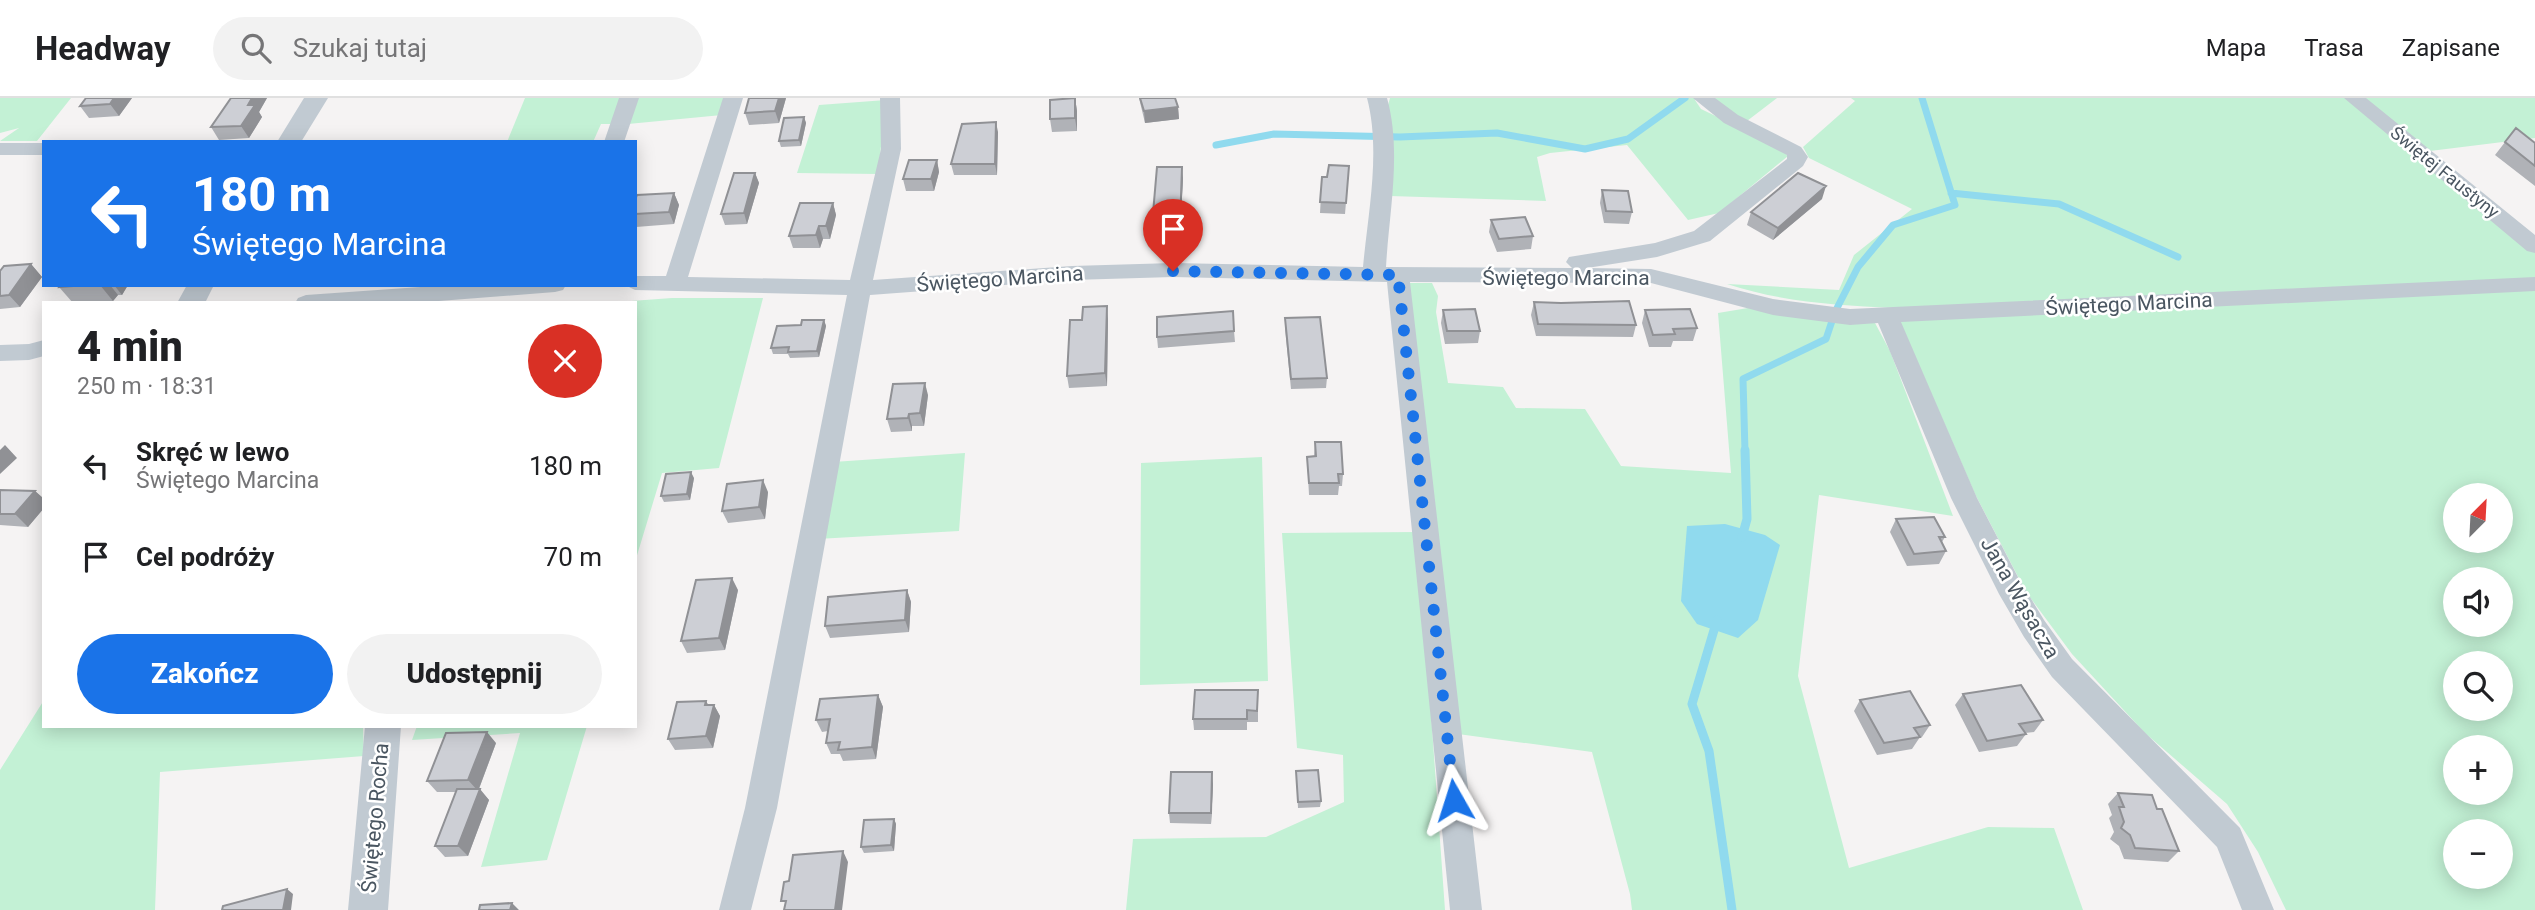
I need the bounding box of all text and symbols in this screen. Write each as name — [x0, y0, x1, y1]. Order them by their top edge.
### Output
search box — [213, 17, 703, 80]
text: Headway — [35, 29, 171, 68]
icon: search — [237, 29, 275, 67]
text: Szukaj tutaj — [293, 33, 427, 63]
text: Mapa — [2206, 34, 2266, 62]
text: Trasa — [2304, 34, 2364, 62]
text: Zapisane — [2402, 34, 2500, 62]
street label: Świętej Faustyny — [2386, 122, 2504, 223]
text: 180 m — [192, 166, 331, 223]
icon: left — [77, 168, 168, 259]
pin — [1143, 199, 1203, 271]
icon: arrive — [1154, 210, 1192, 248]
text: Świętego Marcina — [192, 225, 447, 263]
street label: Świętego Marcina — [916, 261, 1084, 297]
street label: Świętego Marcina — [1482, 266, 1650, 290]
street label: Świętego Marcina — [2045, 288, 2213, 320]
text: 4 min — [77, 322, 183, 371]
button: close — [528, 324, 602, 398]
text: 250 m · 18:31 — [77, 373, 216, 400]
text: Skręć w lewo — [136, 437, 289, 467]
icon: left — [77, 447, 115, 485]
text: 180 m — [529, 451, 602, 481]
text: Świętego Marcina — [136, 467, 319, 494]
north arrow — [2443, 483, 2513, 553]
map controls — [2443, 483, 2513, 889]
street label: Jana Wąsacza — [1976, 533, 2064, 663]
icon: arrive — [77, 538, 115, 576]
text: Cel podróży — [136, 542, 274, 572]
text: 70 m — [544, 542, 602, 572]
button: sound — [2443, 567, 2513, 637]
button: Zakończ — [77, 634, 333, 714]
button: Udostępnij — [347, 634, 602, 714]
button: search — [2443, 651, 2513, 721]
button: + — [2443, 735, 2513, 805]
street label: Świętego Rocha — [356, 742, 394, 894]
position arrow — [1417, 763, 1491, 837]
button: − — [2443, 819, 2513, 889]

